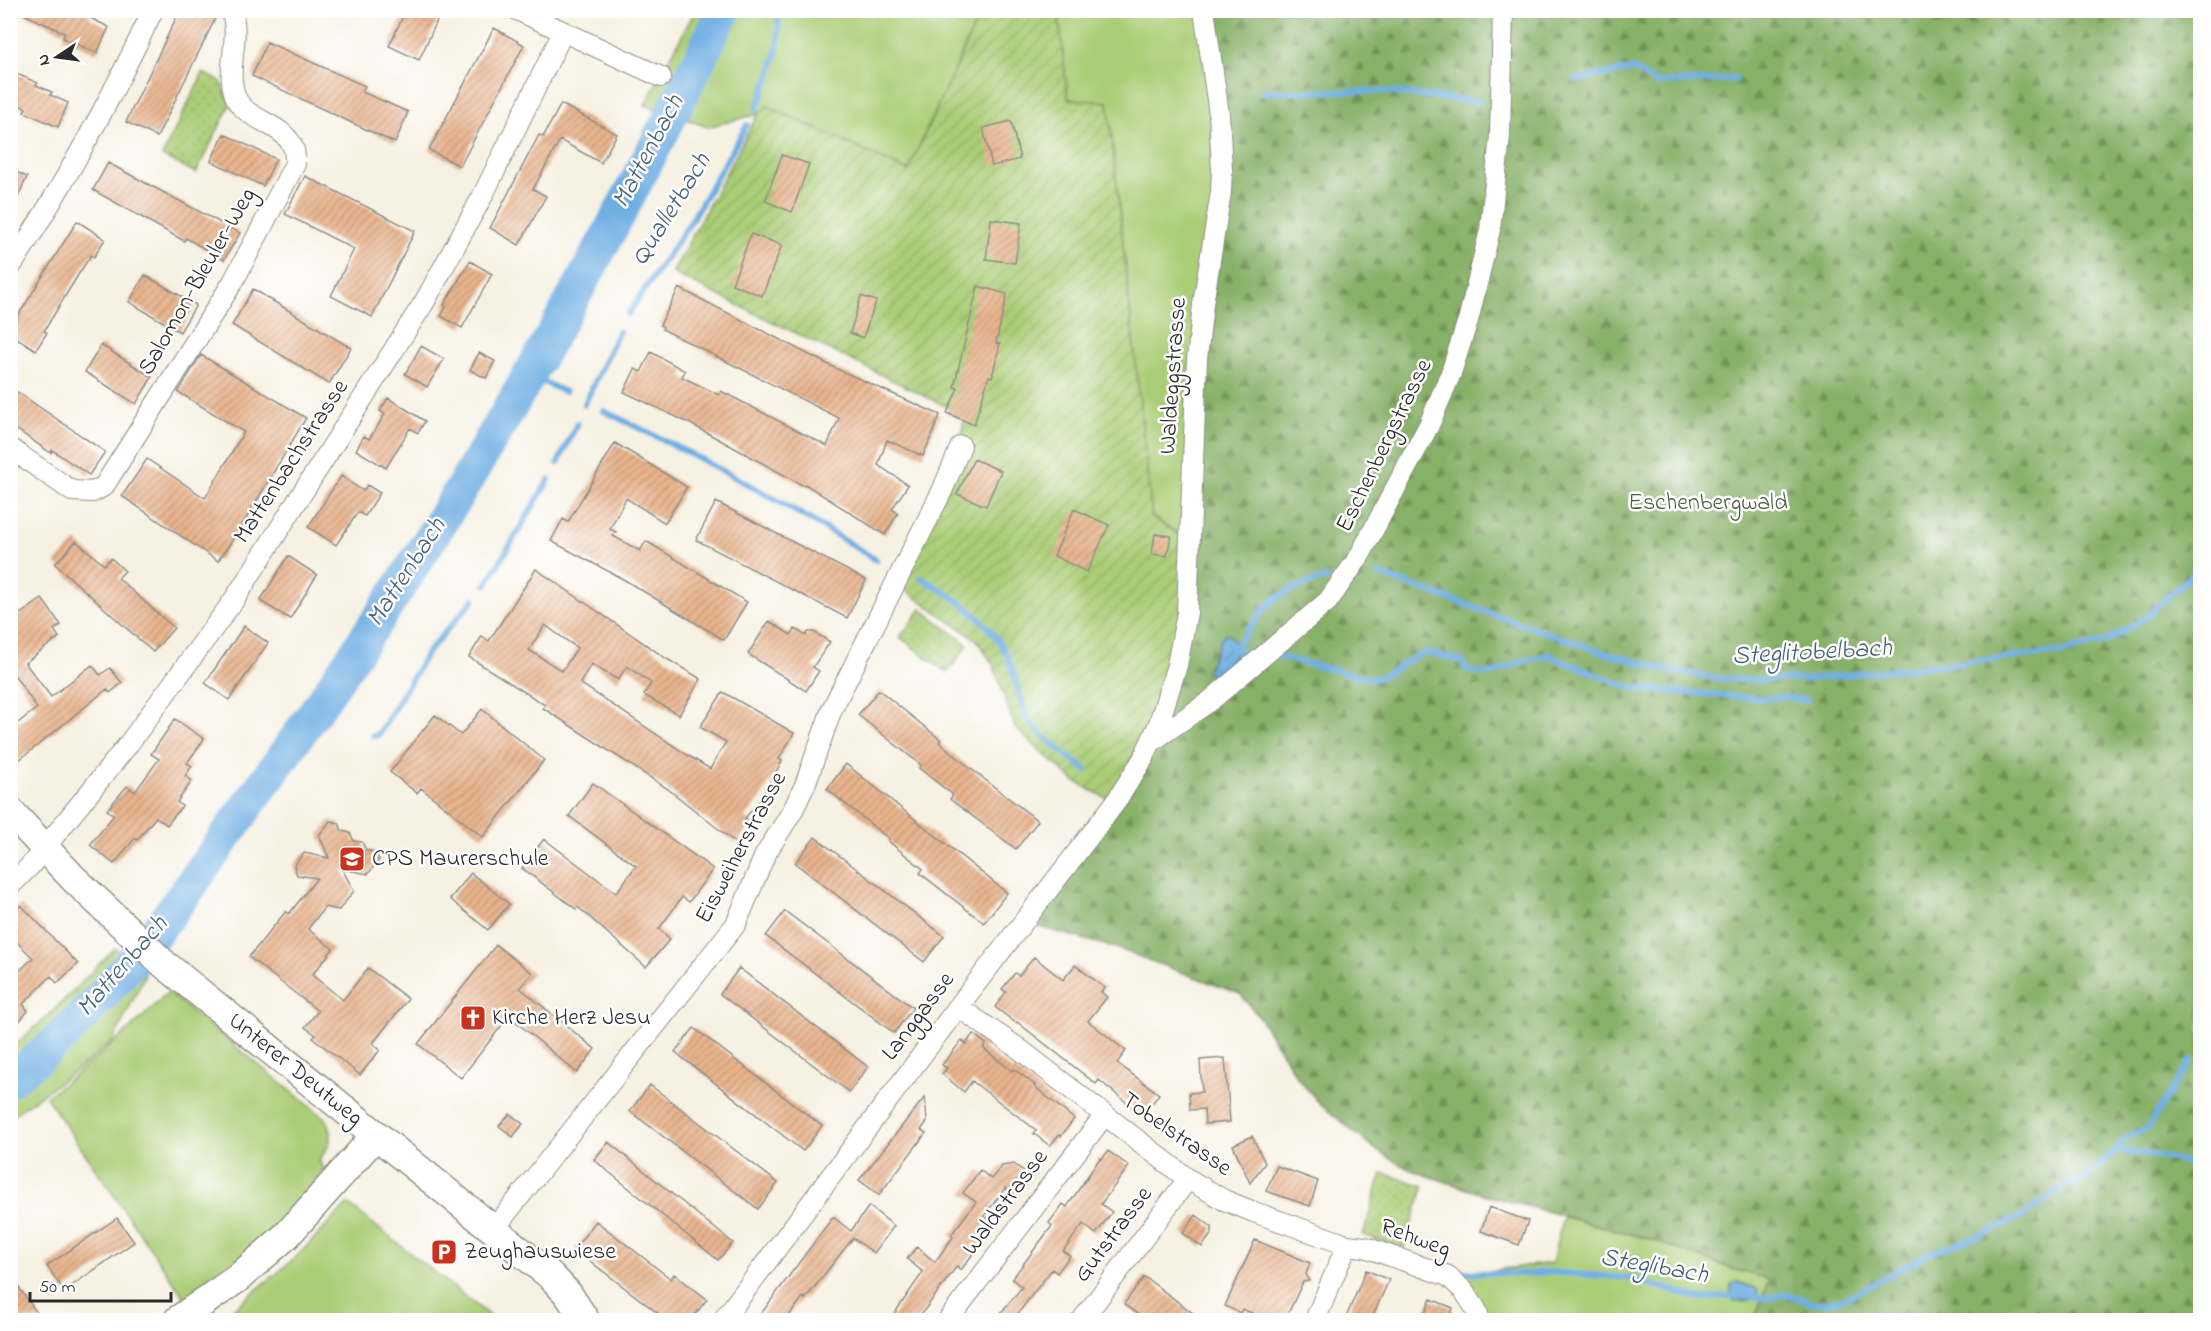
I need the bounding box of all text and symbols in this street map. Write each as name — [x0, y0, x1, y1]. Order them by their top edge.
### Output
north arrow — [27, 27, 87, 87]
text: N — [31, 52, 57, 68]
water label: Mattenbach — [603, 88, 695, 215]
water label: Qualletbach — [622, 146, 722, 274]
street label: Salomon-Bleuler-Weg — [130, 182, 266, 382]
street label: Waldeggstrasse — [1151, 296, 1197, 456]
street label: Eschenbergstrasse — [1328, 353, 1442, 539]
street label: Mattenbachstrasse — [226, 373, 358, 551]
park label: Eschenbergwald — [1628, 486, 1788, 521]
water label: Mattenbach — [357, 510, 457, 635]
water label: Steglitobelbach — [1731, 630, 1893, 676]
street label: Eisweiherstrasse — [687, 766, 797, 930]
place label: CPS Maurerschule — [372, 842, 549, 877]
school or university icon: CPS Maurerschule — [337, 844, 367, 874]
water label: Mattenbach — [68, 907, 178, 1026]
street label: Langgasse — [874, 965, 964, 1069]
place label: Kirche Herz Jesu — [492, 1001, 651, 1036]
church icon: Kirche Herz Jesu — [458, 1003, 488, 1033]
street label: Unterer Deutweg — [220, 1005, 370, 1135]
street label: Tobelstrasse — [1114, 1084, 1239, 1186]
street label: Waldstrasse — [954, 1142, 1058, 1263]
street label: Gutstrasse — [1066, 1179, 1162, 1291]
street label: Rehweg — [1375, 1210, 1455, 1268]
place label: Zeughauswiese — [464, 1235, 616, 1270]
parking icon: Zeughauswiese — [429, 1237, 459, 1267]
water label: Steglibach — [1597, 1239, 1711, 1295]
scale bar — [30, 1265, 171, 1303]
text: 50 m — [39, 1275, 76, 1301]

